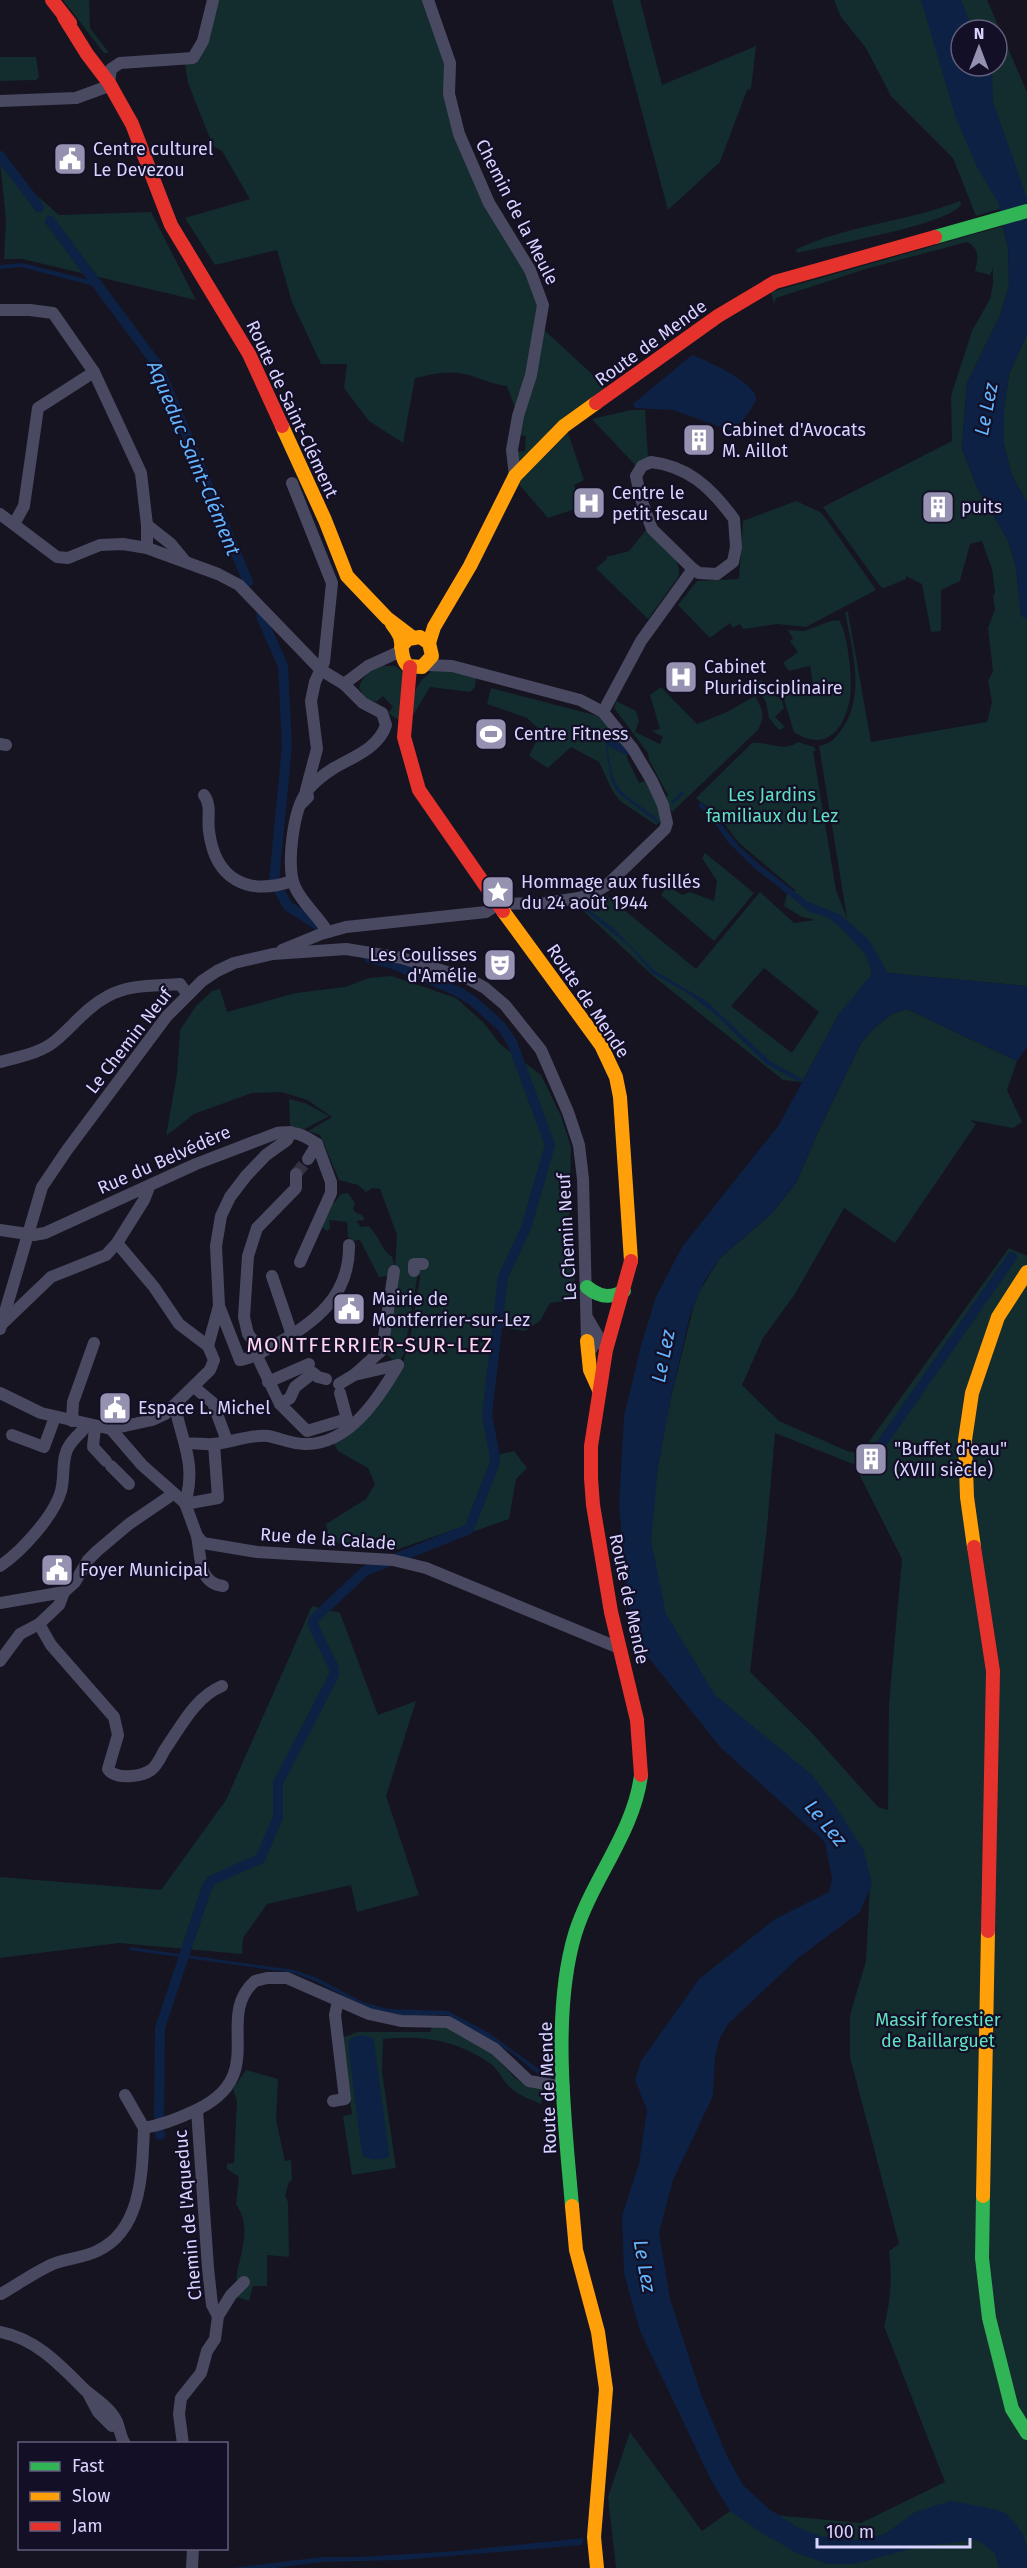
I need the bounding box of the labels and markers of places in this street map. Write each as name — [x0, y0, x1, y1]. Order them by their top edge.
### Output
place label: Centre culturel Le Devezou — [93, 138, 213, 181]
public building icon: Centre culturel Le Devezou — [52, 141, 88, 177]
place label: Cabinet d'Avocats M. Aillot — [722, 419, 866, 462]
building icon: Cabinet d'Avocats M. Aillot — [681, 422, 717, 458]
place label: Centre le petit fescau — [612, 482, 708, 525]
hospital icon: Centre le petit fescau — [571, 485, 607, 521]
building icon: puits — [920, 489, 956, 525]
place label: puits — [961, 496, 1002, 518]
place label: Cabinet Pluridisciplinaire — [704, 656, 843, 699]
hospital icon: Cabinet Pluridisciplinaire — [663, 659, 699, 695]
sports icon: Centre Fitness — [473, 716, 509, 752]
place label: Centre Fitness — [514, 723, 628, 745]
place label: Hommage aux fusillés du 24 août 1944 — [521, 871, 700, 914]
place icon: Hommage aux fusillés du 24 août 1944 — [480, 874, 516, 910]
place label: Les Coulisses d'Amélie — [370, 944, 477, 987]
theatre icon: Les Coulisses d'Amélie — [482, 947, 518, 983]
place label: Mairie de Montferrier-sur-Lez — [372, 1288, 530, 1331]
public building icon: Mairie de Montferrier-sur-Lez — [331, 1291, 367, 1327]
public building icon: Espace L. Michel — [97, 1390, 133, 1426]
place label: Espace L. Michel — [138, 1397, 270, 1419]
place label: "Buffet d'eau" (XVIII siècle) — [894, 1438, 1007, 1481]
building icon: "Buffet d'eau" (XVIII siècle) — [853, 1441, 889, 1477]
public building icon: Foyer Municipal — [39, 1552, 75, 1588]
place label: Foyer Municipal — [80, 1559, 208, 1581]

